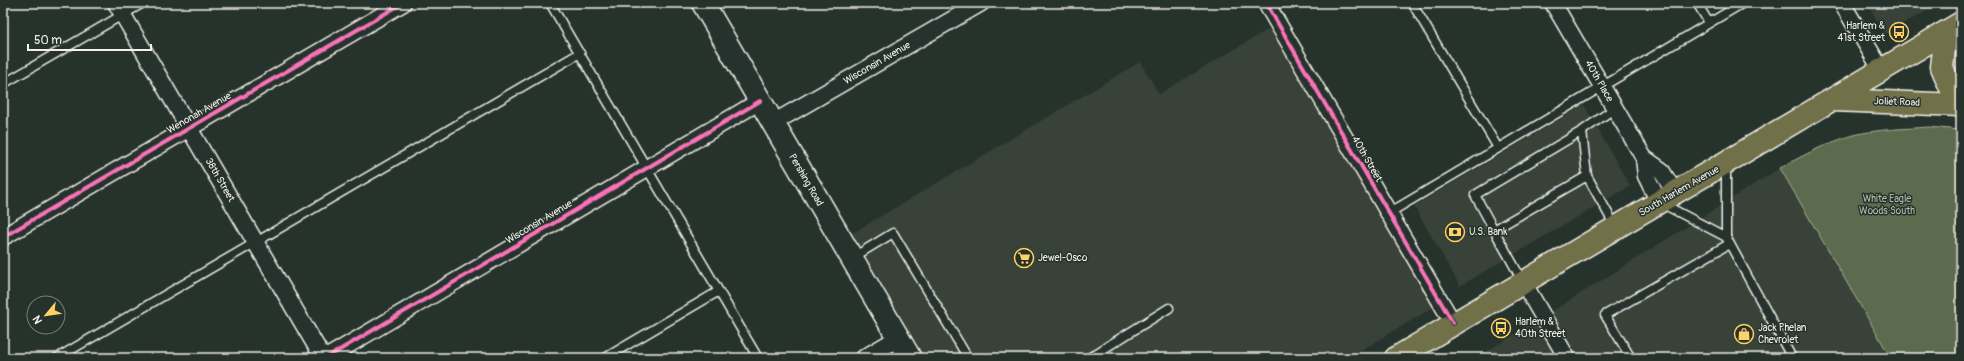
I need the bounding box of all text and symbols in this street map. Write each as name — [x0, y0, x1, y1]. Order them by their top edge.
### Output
place label: Harlem & 41st Street — [1838, 20, 1886, 44]
bus stop icon: Harlem & 41st Street — [1888, 21, 1910, 43]
scale bar — [28, 26, 151, 52]
text: 50 m — [34, 33, 62, 48]
street label: Wisconsin Avenue — [841, 39, 913, 87]
street label: 40th Place — [1582, 58, 1616, 104]
street label: Wenonah Avenue — [165, 90, 233, 136]
street label: Joliet Road — [1874, 95, 1920, 109]
street label: 40th Street — [1349, 134, 1385, 185]
street label: Pershing Road — [786, 152, 826, 208]
street label: 38th Street — [203, 156, 238, 205]
street label: South Harlem Avenue — [1637, 163, 1721, 219]
park label: White Eagle Woods South — [1859, 193, 1915, 217]
street label: Wisconsin Avenue — [504, 197, 574, 247]
bank icon: U.S. Bank — [1444, 221, 1466, 243]
place label: U.S. Bank — [1469, 226, 1508, 238]
supermarket icon: Jewel-Osco — [1013, 247, 1035, 269]
place label: Jewel-Osco — [1038, 252, 1088, 264]
north arrow — [26, 295, 66, 335]
text: N — [30, 313, 45, 326]
place label: Harlem & 40th Street — [1515, 316, 1567, 340]
bus stop icon: Harlem & 40th Street — [1490, 317, 1512, 339]
place label: Jack Phelan Chevrolet — [1758, 322, 1807, 346]
shop icon: Jack Phelan Chevrolet — [1733, 323, 1755, 345]

